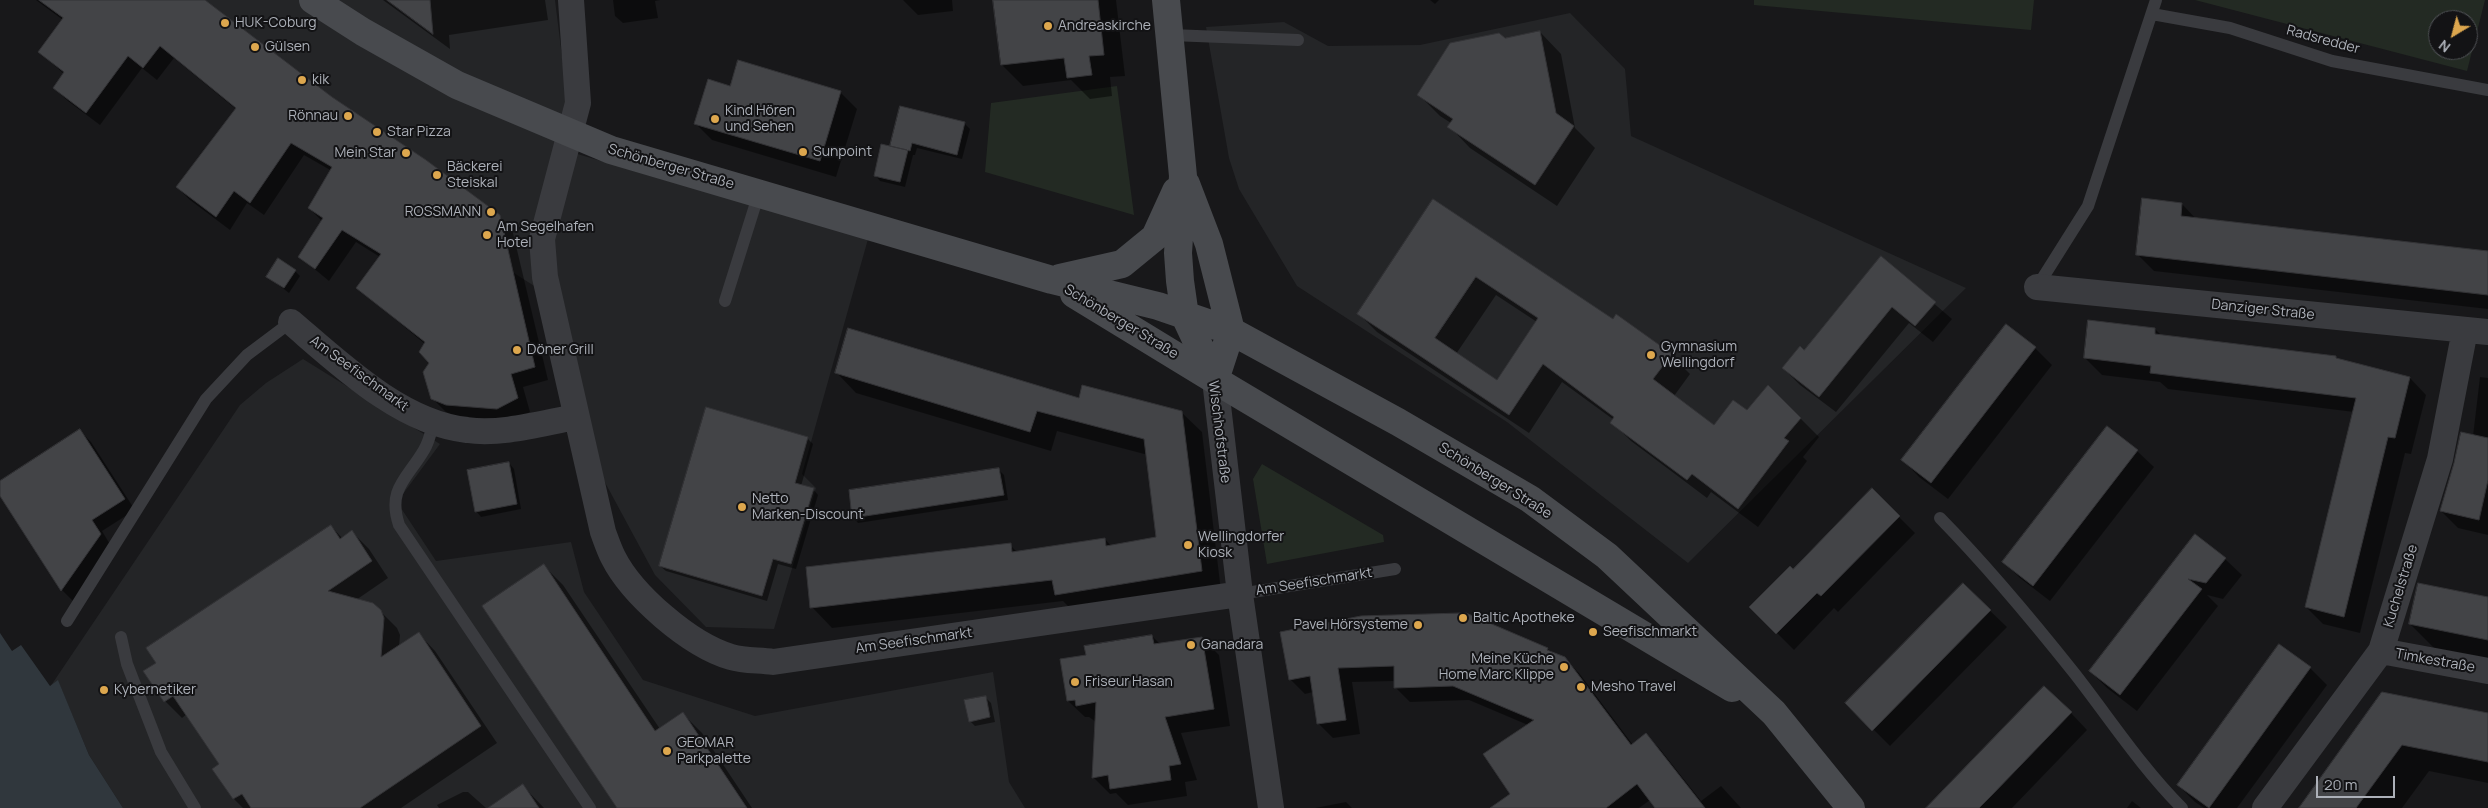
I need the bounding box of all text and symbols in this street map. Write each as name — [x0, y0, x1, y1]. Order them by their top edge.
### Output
north arrow — [2428, 10, 2478, 60]
place label: HUK-Coburg — [235, 15, 317, 31]
marker: HUK-Coburg — [219, 17, 231, 29]
place label: Andreaskirche — [1058, 18, 1151, 34]
marker: Andreaskirche — [1042, 20, 1054, 32]
street label: Radsredder — [2285, 22, 2361, 58]
text: N — [2435, 36, 2454, 57]
place label: Gülsen — [265, 39, 310, 55]
marker: Gülsen — [249, 41, 261, 53]
place label: kik — [312, 72, 329, 88]
marker: kik — [296, 74, 308, 86]
place label: Kind Hören und Sehen — [725, 103, 795, 136]
place label: Rönnau — [288, 108, 338, 124]
marker: Rönnau — [342, 110, 354, 122]
marker: Kind Hören und Sehen — [709, 113, 721, 125]
place label: Star Pizza — [387, 124, 451, 140]
marker: Star Pizza — [371, 126, 383, 138]
street label: Schönberger Straße — [606, 141, 736, 193]
place label: Sunpoint — [813, 144, 872, 160]
place label: Mein Star — [335, 145, 396, 161]
marker: Sunpoint — [797, 146, 809, 158]
marker: Mein Star — [400, 147, 412, 159]
place label: Bäckerei Steiskal — [447, 159, 502, 192]
marker: Bäckerei Steiskal — [431, 169, 443, 181]
place label: ROSSMANN — [405, 204, 481, 220]
marker: ROSSMANN — [485, 206, 497, 218]
place label: Am Segelhafen Hotel — [497, 219, 594, 252]
marker: Am Segelhafen Hotel — [481, 229, 493, 241]
street label: Schönberger Straße — [1061, 281, 1181, 363]
street label: Danziger Straße — [2210, 296, 2316, 324]
street label: Am Seefischmarkt — [306, 333, 412, 415]
place label: Gymnasium Wellingdorf — [1661, 339, 1737, 372]
place label: Döner Grill — [527, 342, 594, 358]
marker: Döner Grill — [511, 344, 523, 356]
marker: Gymnasium Wellingdorf — [1645, 349, 1657, 361]
street label: Wischhofstraße — [1204, 380, 1234, 484]
street label: Schönberger Straße — [1435, 439, 1555, 523]
place label: Netto Marken-Discount — [752, 491, 864, 524]
marker: Netto Marken-Discount — [736, 501, 748, 513]
place label: Wellingdorfer Kiosk — [1198, 529, 1284, 562]
marker: Wellingdorfer Kiosk — [1182, 539, 1194, 551]
street label: Kuchelstraße — [2380, 543, 2422, 629]
street label: Am Seefischmarkt — [1255, 565, 1373, 599]
place label: Baltic Apotheke — [1473, 610, 1575, 626]
marker: Baltic Apotheke — [1457, 612, 1469, 624]
place label: Pavel Hörsysteme — [1294, 617, 1408, 633]
marker: Pavel Hörsysteme — [1412, 619, 1424, 631]
street label: Am Seefischmarkt — [855, 624, 973, 658]
place label: Seefischmarkt — [1603, 624, 1697, 640]
marker: Seefischmarkt — [1587, 626, 1599, 638]
place label: Ganadara — [1201, 637, 1263, 653]
marker: Ganadara — [1185, 639, 1197, 651]
street label: Timkestraße — [2394, 646, 2476, 676]
place label: Meine Küche Home Marc Klippe — [1439, 651, 1554, 684]
marker: Meine Küche Home Marc Klippe — [1558, 661, 1570, 673]
place label: Friseur Hasan — [1085, 674, 1173, 690]
marker: Friseur Hasan — [1069, 676, 1081, 688]
place label: Mesho Travel — [1591, 679, 1676, 695]
marker: Mesho Travel — [1575, 681, 1587, 693]
place label: Kybernetiker — [114, 682, 196, 698]
marker: Kybernetiker — [98, 684, 110, 696]
place label: GEOMAR Parkpalette — [677, 735, 751, 768]
marker: GEOMAR Parkpalette — [661, 745, 673, 757]
scale bar — [2318, 766, 2397, 798]
text: 20 m — [2324, 774, 2357, 795]

